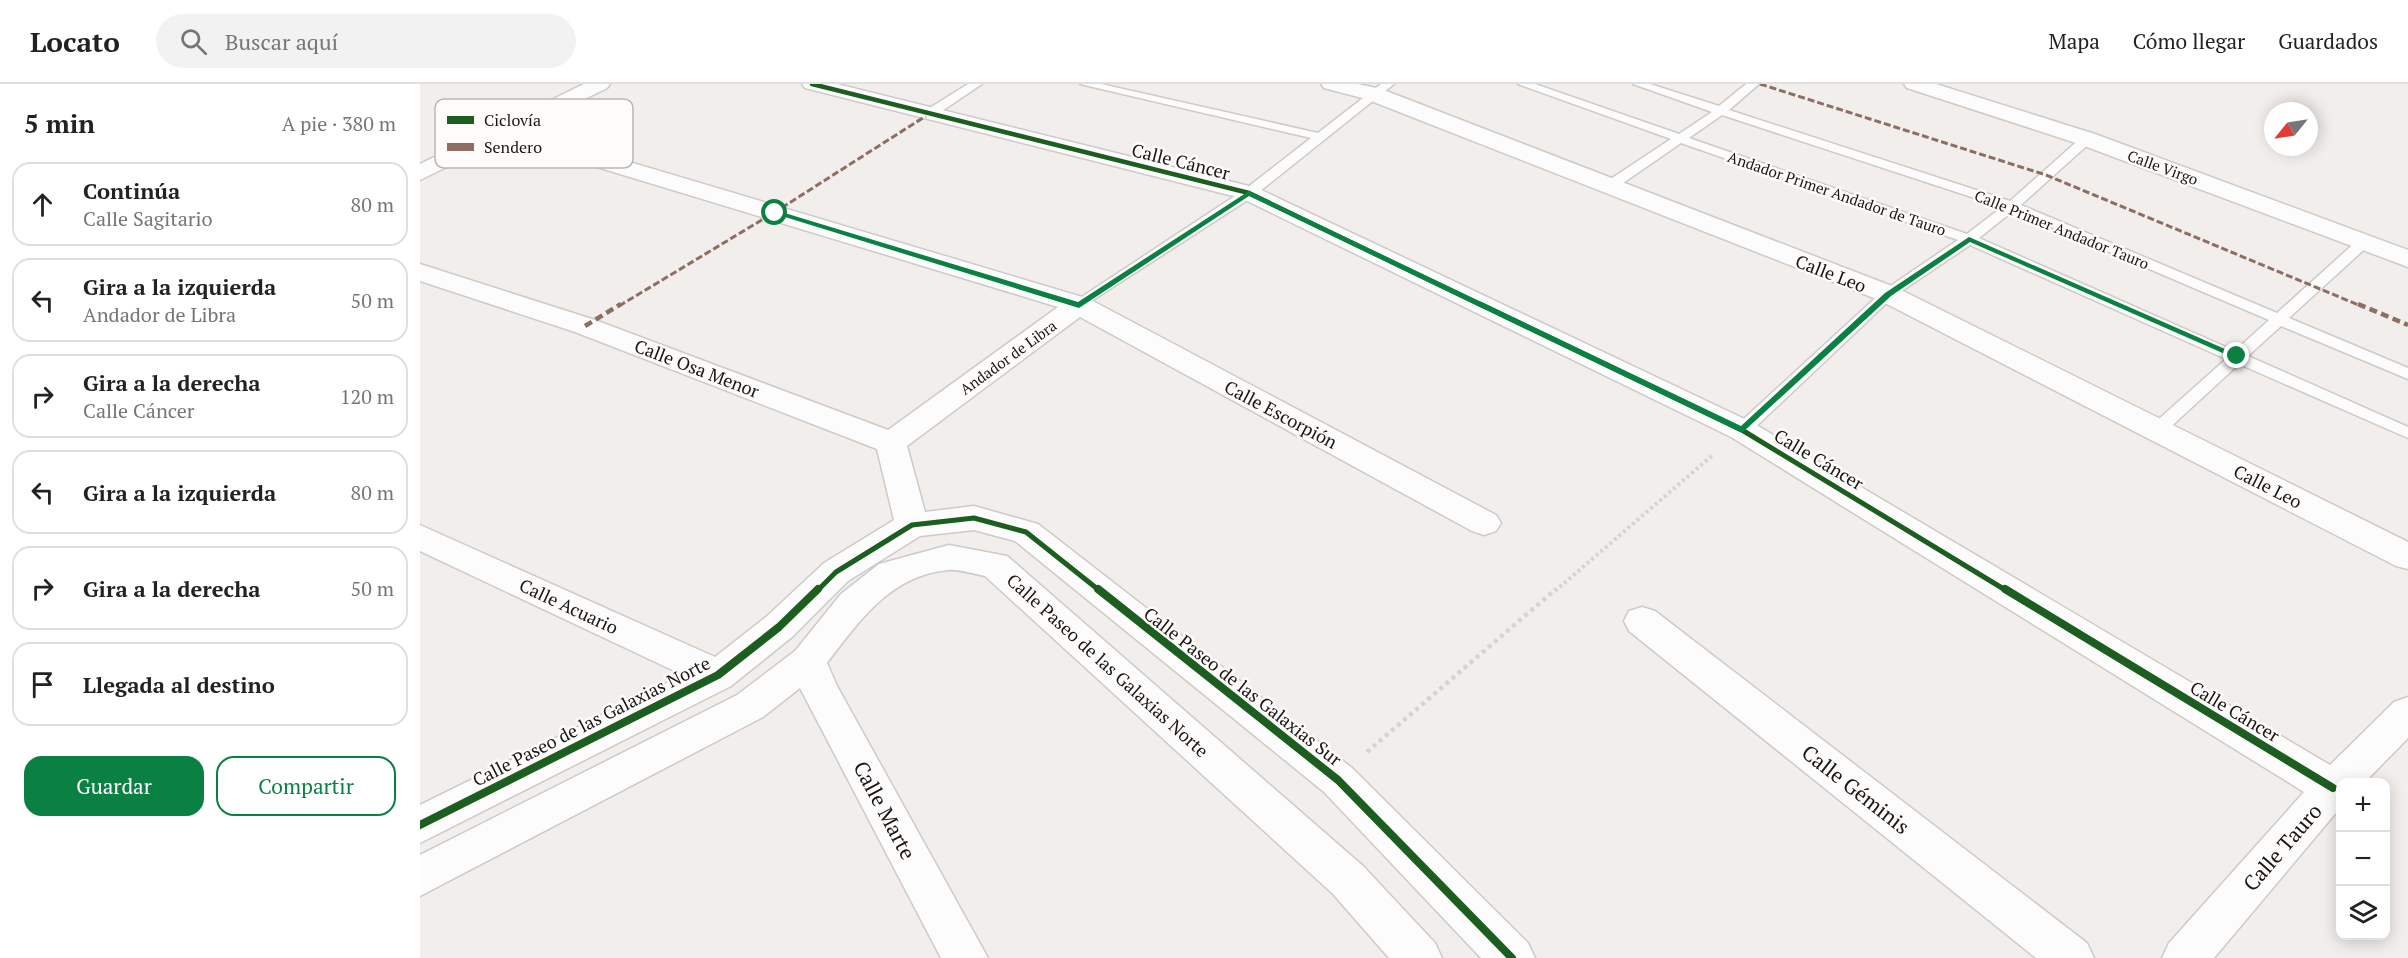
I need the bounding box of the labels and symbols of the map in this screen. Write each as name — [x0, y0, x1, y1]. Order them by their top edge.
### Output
legend — [435, 99, 633, 168]
north arrow — [2264, 102, 2318, 156]
text: Ciclovía — [484, 109, 541, 131]
text: Sendero — [484, 136, 542, 158]
street label: Calle Cáncer — [1129, 137, 1233, 185]
street label: Calle Virgo — [2125, 145, 2201, 189]
street label: Andador Primer Andador de Tauro — [1725, 146, 1949, 240]
street label: Calle Primer Andador Tauro — [1972, 185, 2152, 273]
route start — [761, 199, 787, 225]
street label: Calle Leo — [1792, 249, 1870, 297]
street label: Andador de Libra — [956, 315, 1061, 399]
street label: Calle Osa Menor — [631, 333, 763, 403]
route end — [2223, 342, 2249, 368]
street label: Calle Escorpión — [1220, 374, 1342, 454]
street label: Calle Cáncer — [1770, 423, 1868, 495]
street label: Calle Leo — [2230, 459, 2306, 513]
street label: Calle Paseo de las Galaxias Norte — [1002, 568, 1214, 762]
street label: Calle Acuario — [516, 573, 622, 639]
street label: Calle Paseo de las Galaxias Sur — [1139, 601, 1347, 771]
street label: Calle Paseo de las Galaxias Norte — [468, 650, 714, 792]
street label: Calle Cáncer — [2186, 675, 2284, 747]
street label: Calle Géminis — [1796, 738, 1916, 840]
street label: Calle Marte — [847, 756, 923, 864]
street label: Calle Tauro — [2236, 797, 2328, 897]

